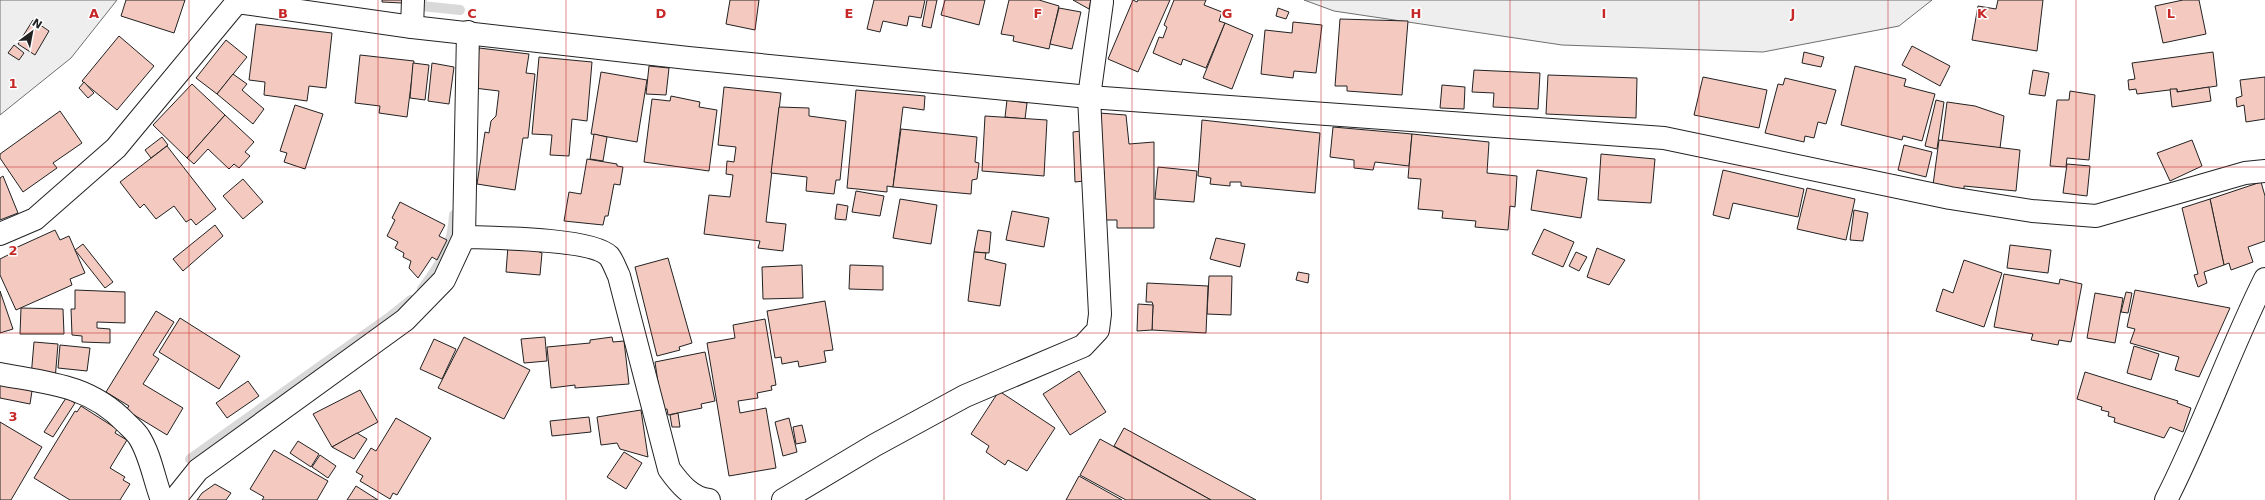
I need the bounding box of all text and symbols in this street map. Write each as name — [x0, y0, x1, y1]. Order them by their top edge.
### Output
text: A — [89, 6, 99, 21]
text: B — [278, 6, 288, 21]
text: C — [467, 6, 477, 21]
text: D — [656, 6, 667, 21]
text: E — [845, 6, 853, 21]
text: F — [1034, 6, 1042, 21]
text: G — [1222, 6, 1232, 21]
text: H — [1411, 6, 1421, 21]
text: I — [1602, 6, 1606, 21]
text: J — [1790, 6, 1795, 21]
text: K — [1977, 6, 1988, 21]
text: L — [2167, 6, 2175, 21]
north arrow — [12, 12, 52, 52]
text: N — [30, 16, 44, 32]
text: 1 — [8, 76, 18, 91]
text: 2 — [8, 243, 18, 258]
text: 3 — [8, 409, 18, 424]

